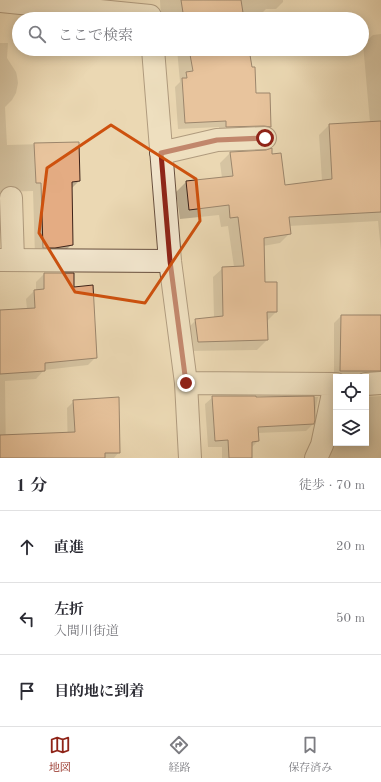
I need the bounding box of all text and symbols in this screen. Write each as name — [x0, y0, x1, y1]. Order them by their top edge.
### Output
search box — [12, 12, 369, 56]
icon: search — [26, 23, 48, 45]
text: ここで検索 — [58, 29, 133, 44]
route start — [256, 129, 274, 147]
route end — [177, 374, 195, 392]
map controls — [333, 374, 369, 446]
button: locate — [333, 374, 369, 410]
button: layers — [333, 410, 369, 446]
text: 1 分 — [16, 478, 48, 495]
text: 徒歩 · 70 m — [299, 479, 365, 492]
icon: ahead — [16, 536, 38, 558]
text: 20 m — [336, 540, 365, 553]
text: 直進 — [54, 541, 84, 556]
text: 左折 — [54, 603, 84, 618]
icon: left — [16, 608, 38, 630]
text: 50 m — [336, 612, 365, 625]
text: 入間川街道 — [54, 625, 119, 638]
icon: arrive — [16, 680, 38, 702]
text: 目的地に到着 — [54, 685, 144, 700]
tab: 地図 — [49, 734, 71, 776]
tab: 経路 — [168, 734, 190, 776]
tab: 保存済み — [288, 734, 332, 776]

